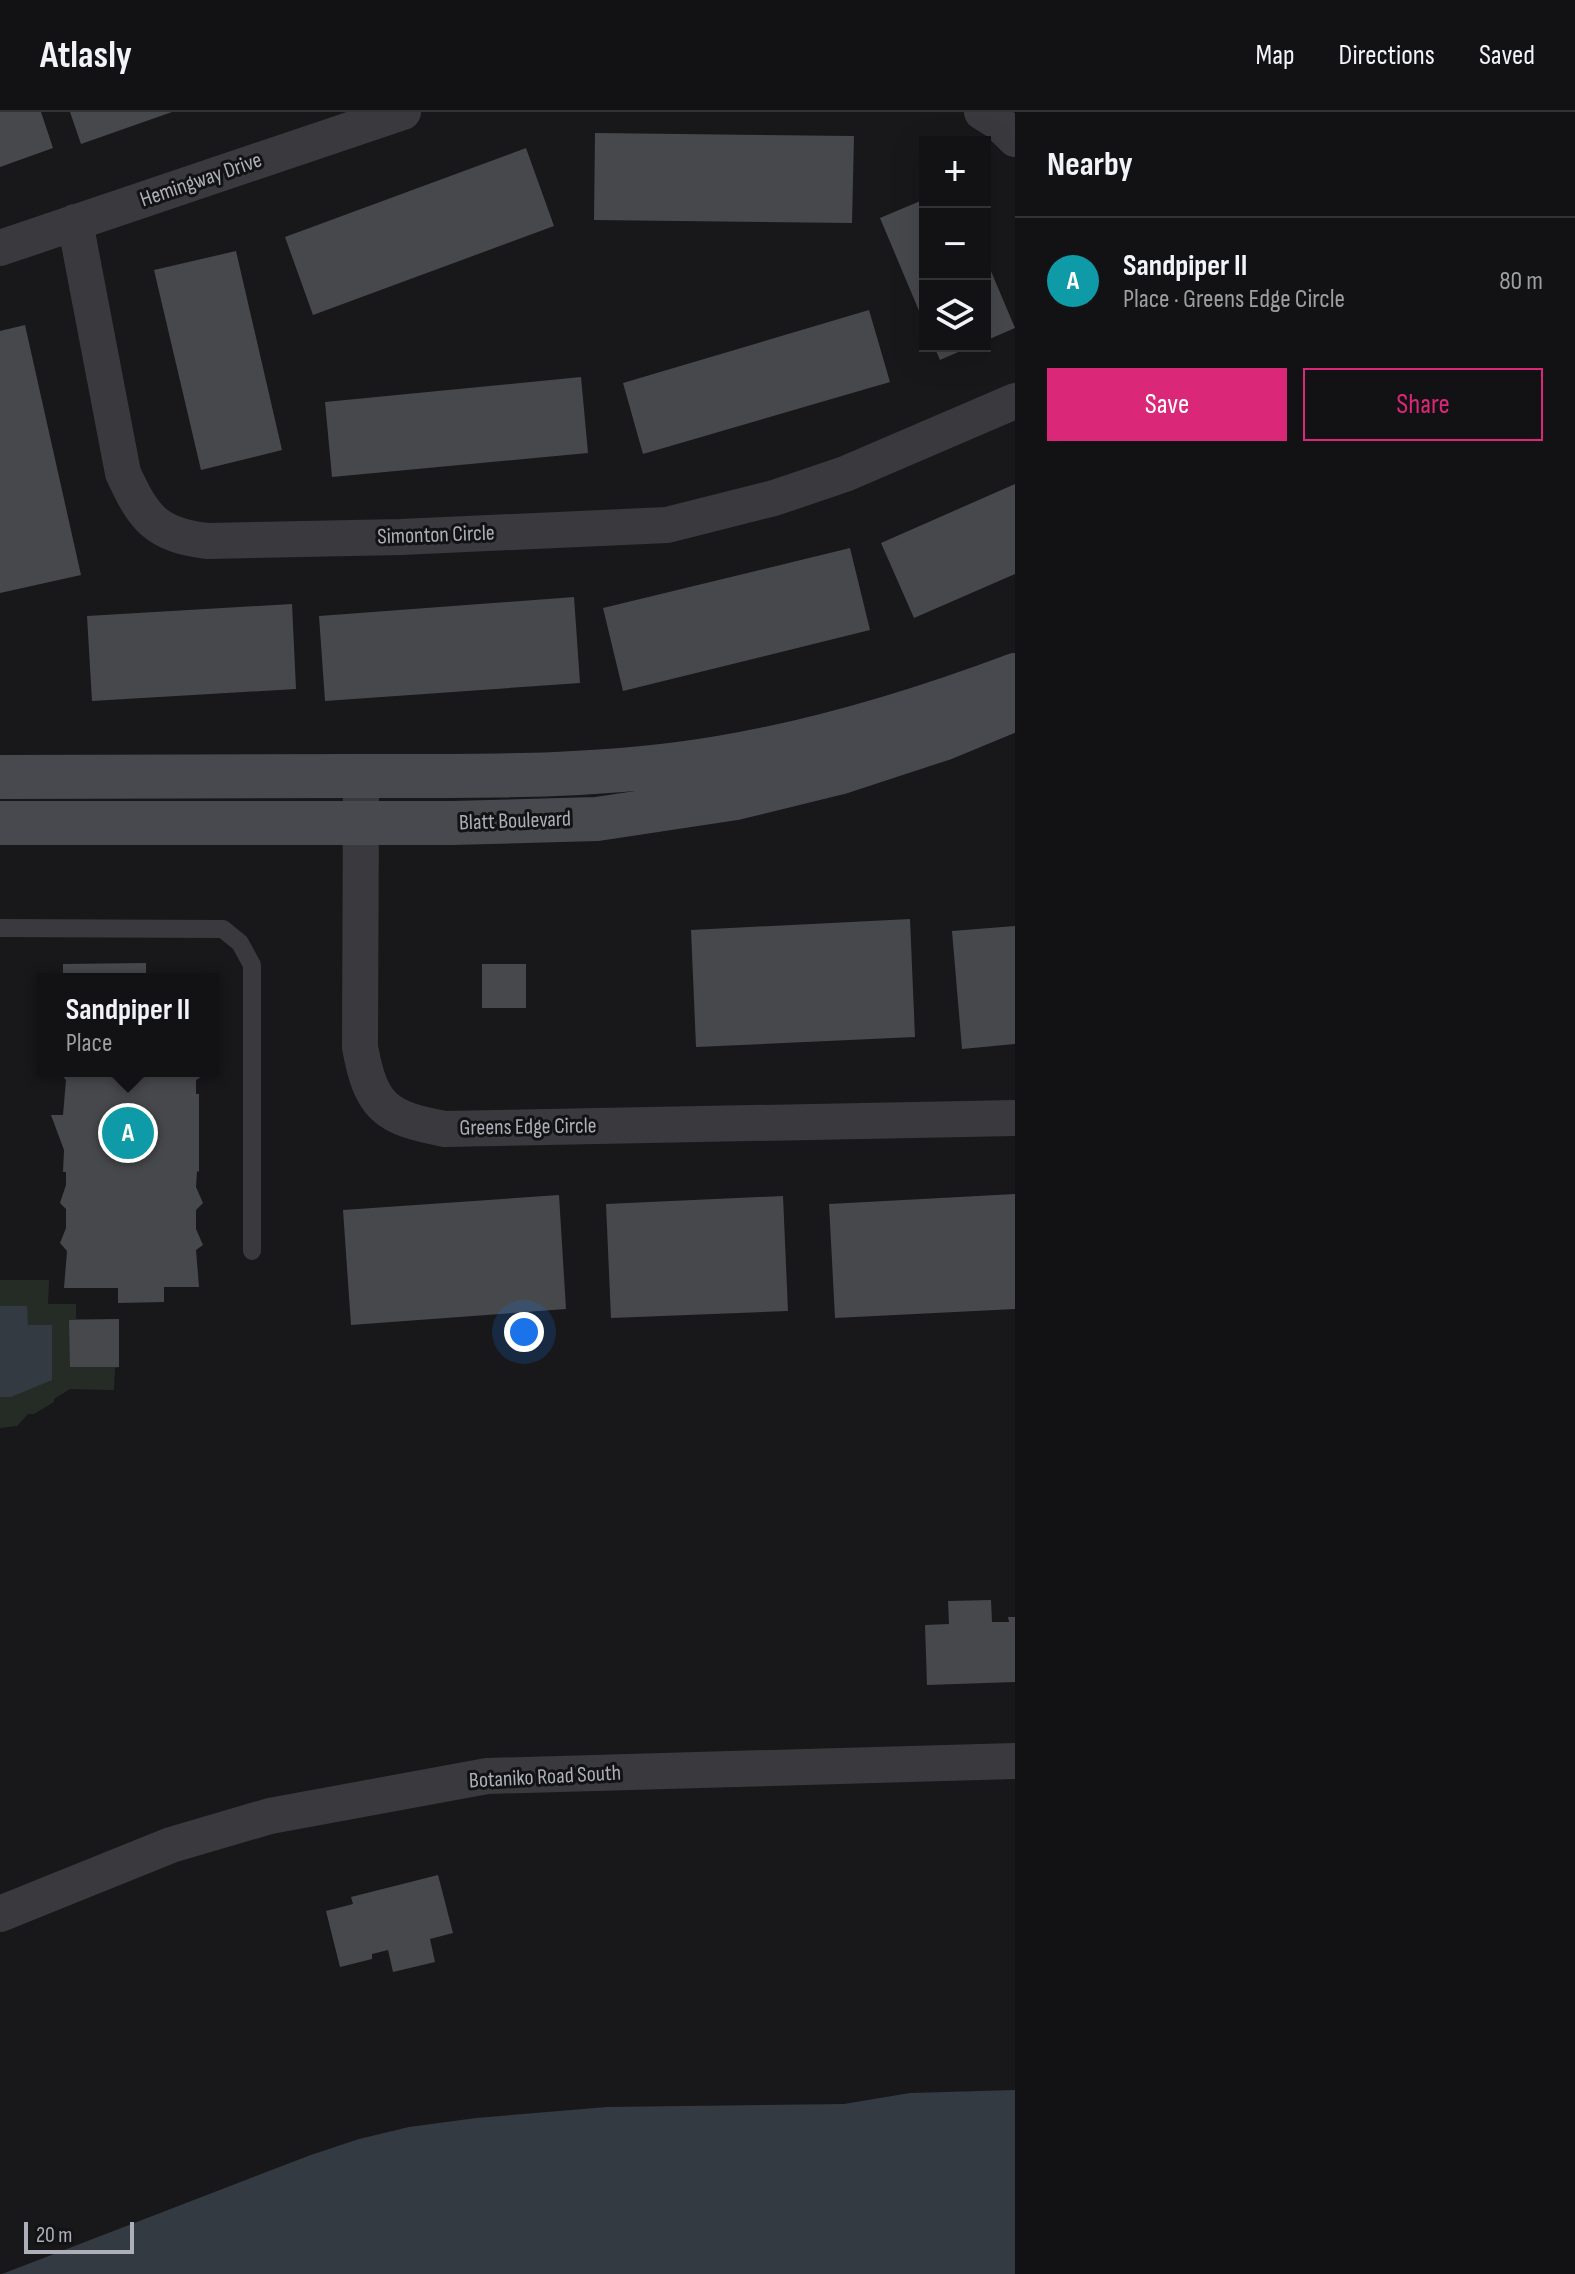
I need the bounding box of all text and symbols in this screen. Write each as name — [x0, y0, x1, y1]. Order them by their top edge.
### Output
text: Atlasly — [40, 33, 132, 78]
text: Map — [1256, 39, 1295, 72]
text: Directions — [1339, 39, 1435, 72]
text: Saved — [1479, 39, 1535, 72]
map controls — [919, 136, 991, 352]
button: + — [919, 136, 991, 208]
text: Nearby — [1047, 144, 1133, 185]
street label: Hemingway Drive — [137, 147, 265, 213]
button: − — [919, 208, 991, 280]
text: Sandpiper II — [1123, 248, 1247, 284]
text: A — [1067, 266, 1079, 297]
text: 80 m — [1499, 266, 1543, 297]
button: layers — [919, 280, 991, 352]
text: Place · Greens Edge Circle — [1123, 284, 1345, 315]
button: Save — [1047, 368, 1287, 441]
button: Share — [1303, 368, 1543, 441]
street label: Simonton Circle — [377, 519, 495, 551]
street label: Blatt Boulevard — [459, 806, 571, 836]
popup — [36, 973, 220, 1077]
text: Sandpiper II — [66, 992, 190, 1028]
text: Place — [66, 1028, 112, 1059]
pin: A — [102, 1103, 154, 1163]
street label: Greens Edge Circle — [459, 1112, 597, 1142]
your location — [504, 1312, 544, 1352]
street label: Botaniko Road South — [468, 1760, 622, 1794]
scale bar — [24, 2218, 134, 2254]
text: 20 m — [36, 2222, 73, 2249]

